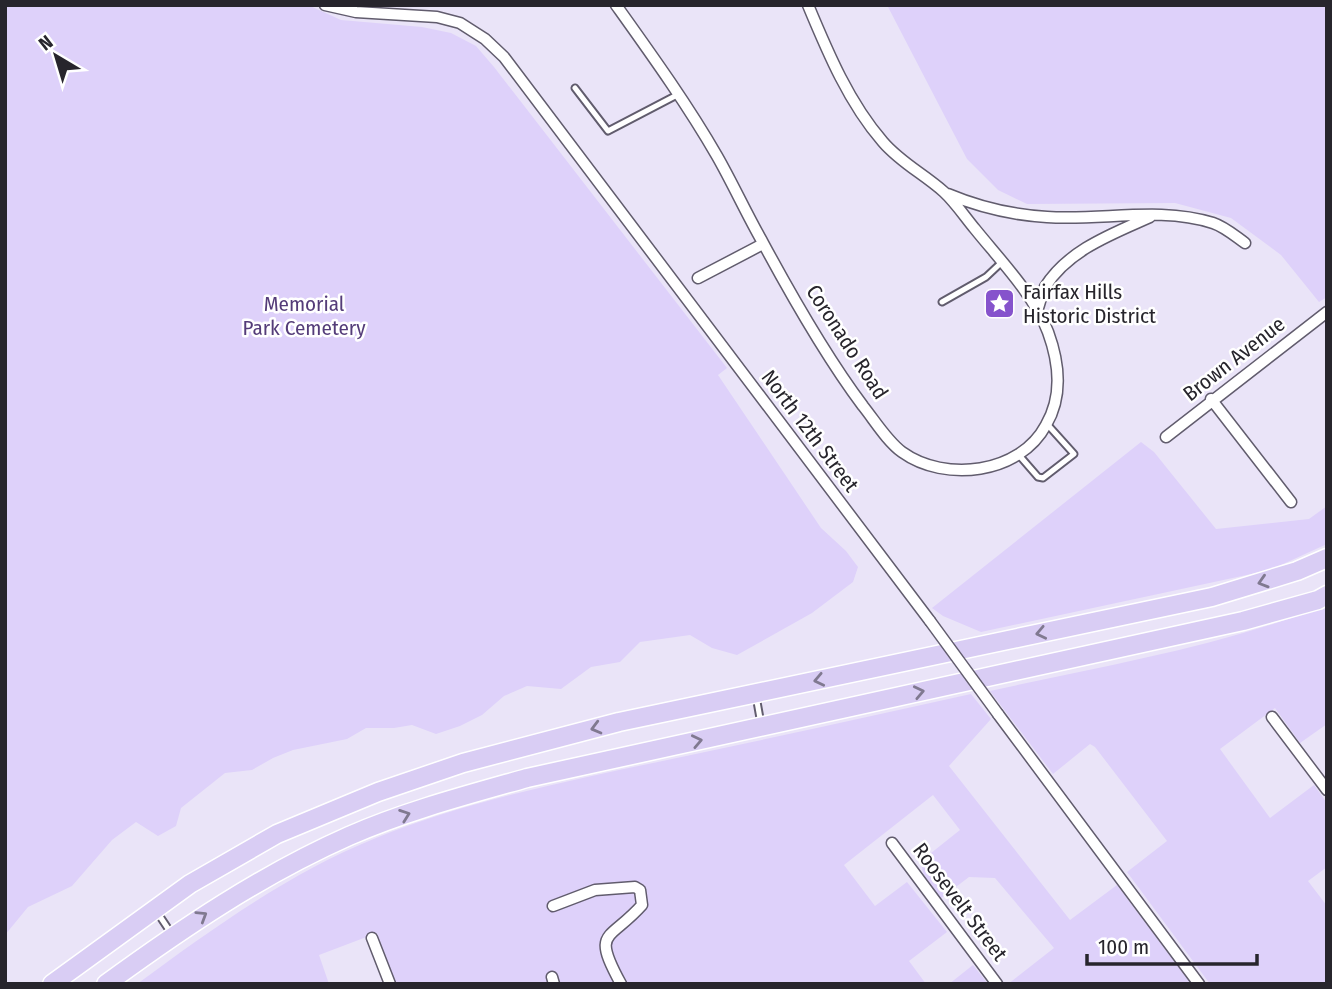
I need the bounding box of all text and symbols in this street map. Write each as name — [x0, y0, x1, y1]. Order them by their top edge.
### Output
north arrow — [21, 21, 91, 91]
text: N — [34, 30, 57, 56]
place label: Fairfax Hills Historic District — [1023, 279, 1156, 329]
street label: Coronado Road — [800, 280, 894, 404]
place icon: Fairfax Hills Historic District — [983, 287, 1017, 321]
park label: Memorial Park Cemetery — [243, 291, 366, 341]
street label: Brown Avenue — [1178, 311, 1290, 407]
street label: North 12th Street — [756, 365, 864, 497]
one-way arrow — [1257, 573, 1269, 588]
one-way arrow — [1035, 624, 1047, 639]
one-way arrow — [813, 671, 825, 686]
one-way arrow — [913, 686, 925, 700]
one-way arrow — [590, 720, 602, 734]
one-way arrow — [691, 734, 703, 749]
one-way arrow — [399, 810, 411, 824]
street label: Roosevelt Street — [907, 838, 1013, 966]
one-way arrow — [194, 912, 207, 925]
scale bar — [1087, 922, 1257, 966]
text: 100 m — [1098, 934, 1149, 960]

